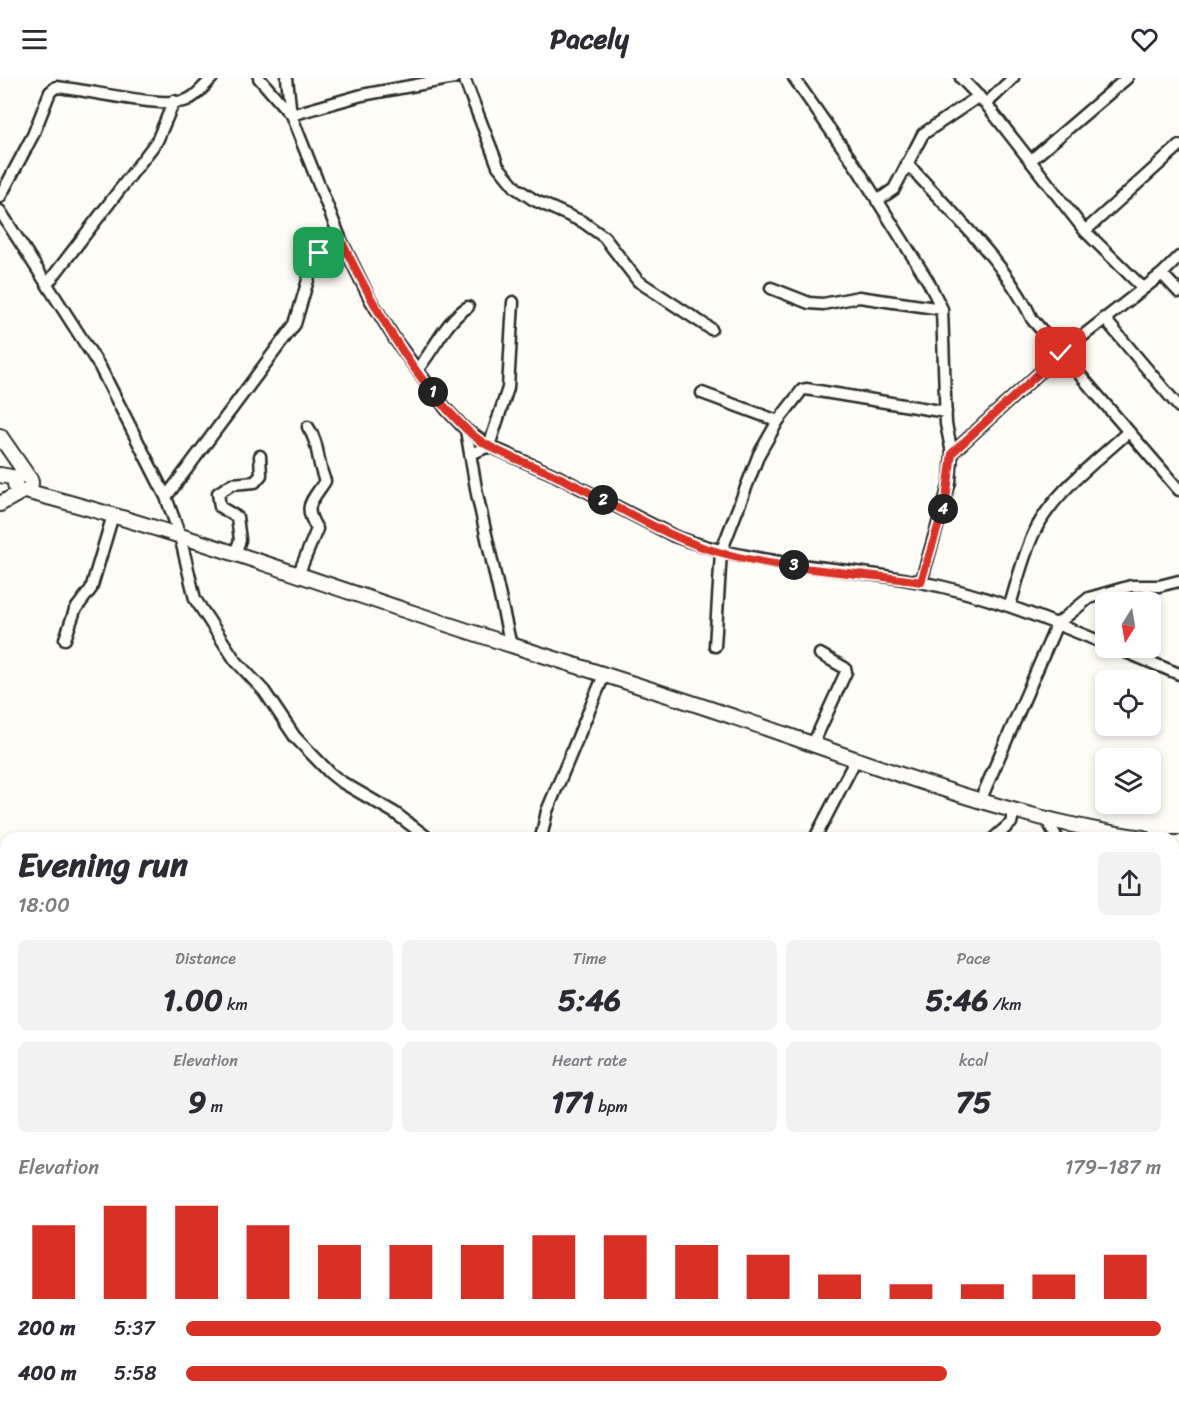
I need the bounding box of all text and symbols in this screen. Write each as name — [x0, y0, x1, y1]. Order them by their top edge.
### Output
text: Pacely — [550, 15, 629, 63]
icon: menu — [18, 23, 51, 56]
icon: heart — [1128, 23, 1161, 56]
pin — [293, 227, 344, 278]
icon: arrive — [302, 236, 335, 269]
pin — [1035, 327, 1086, 378]
icon: check — [1044, 336, 1077, 369]
pin: 1 — [418, 377, 448, 407]
text: 1 — [430, 377, 436, 406]
pin: 2 — [588, 485, 618, 515]
text: 2 — [598, 485, 608, 514]
pin: 4 — [928, 494, 958, 524]
text: 4 — [938, 494, 948, 523]
pin: 3 — [779, 550, 809, 580]
text: 3 — [790, 550, 798, 579]
north arrow — [1095, 592, 1161, 658]
map controls — [1095, 592, 1161, 814]
button: locate — [1095, 670, 1161, 736]
button: layers — [1095, 748, 1161, 814]
text: Evening run — [18, 836, 188, 894]
button: share — [1098, 852, 1161, 915]
text: 18:00 — [18, 888, 70, 923]
text: Distance — [175, 944, 236, 973]
text: Time — [573, 944, 606, 973]
text: Pace — [957, 944, 990, 973]
text: 1.00 — [163, 973, 223, 1027]
text: 5:46 — [558, 973, 621, 1027]
text: 5:46 — [925, 973, 989, 1027]
text: km — [223, 990, 248, 1019]
text: /km — [989, 990, 1022, 1019]
text: Elevation — [173, 1046, 238, 1075]
text: Heart rate — [552, 1046, 627, 1075]
text: kcal — [959, 1046, 988, 1075]
text: 9 — [188, 1075, 206, 1129]
text: 171 — [551, 1075, 594, 1129]
text: 75 — [956, 1075, 991, 1129]
text: m — [206, 1092, 223, 1121]
text: bpm — [594, 1092, 628, 1121]
text: Elevation — [18, 1150, 99, 1185]
text: 179–187 m — [1065, 1150, 1161, 1185]
text: 200 m — [18, 1311, 75, 1346]
text: 5:37 — [114, 1311, 155, 1346]
text: 400 m — [18, 1356, 76, 1391]
text: 5:58 — [114, 1356, 157, 1391]

